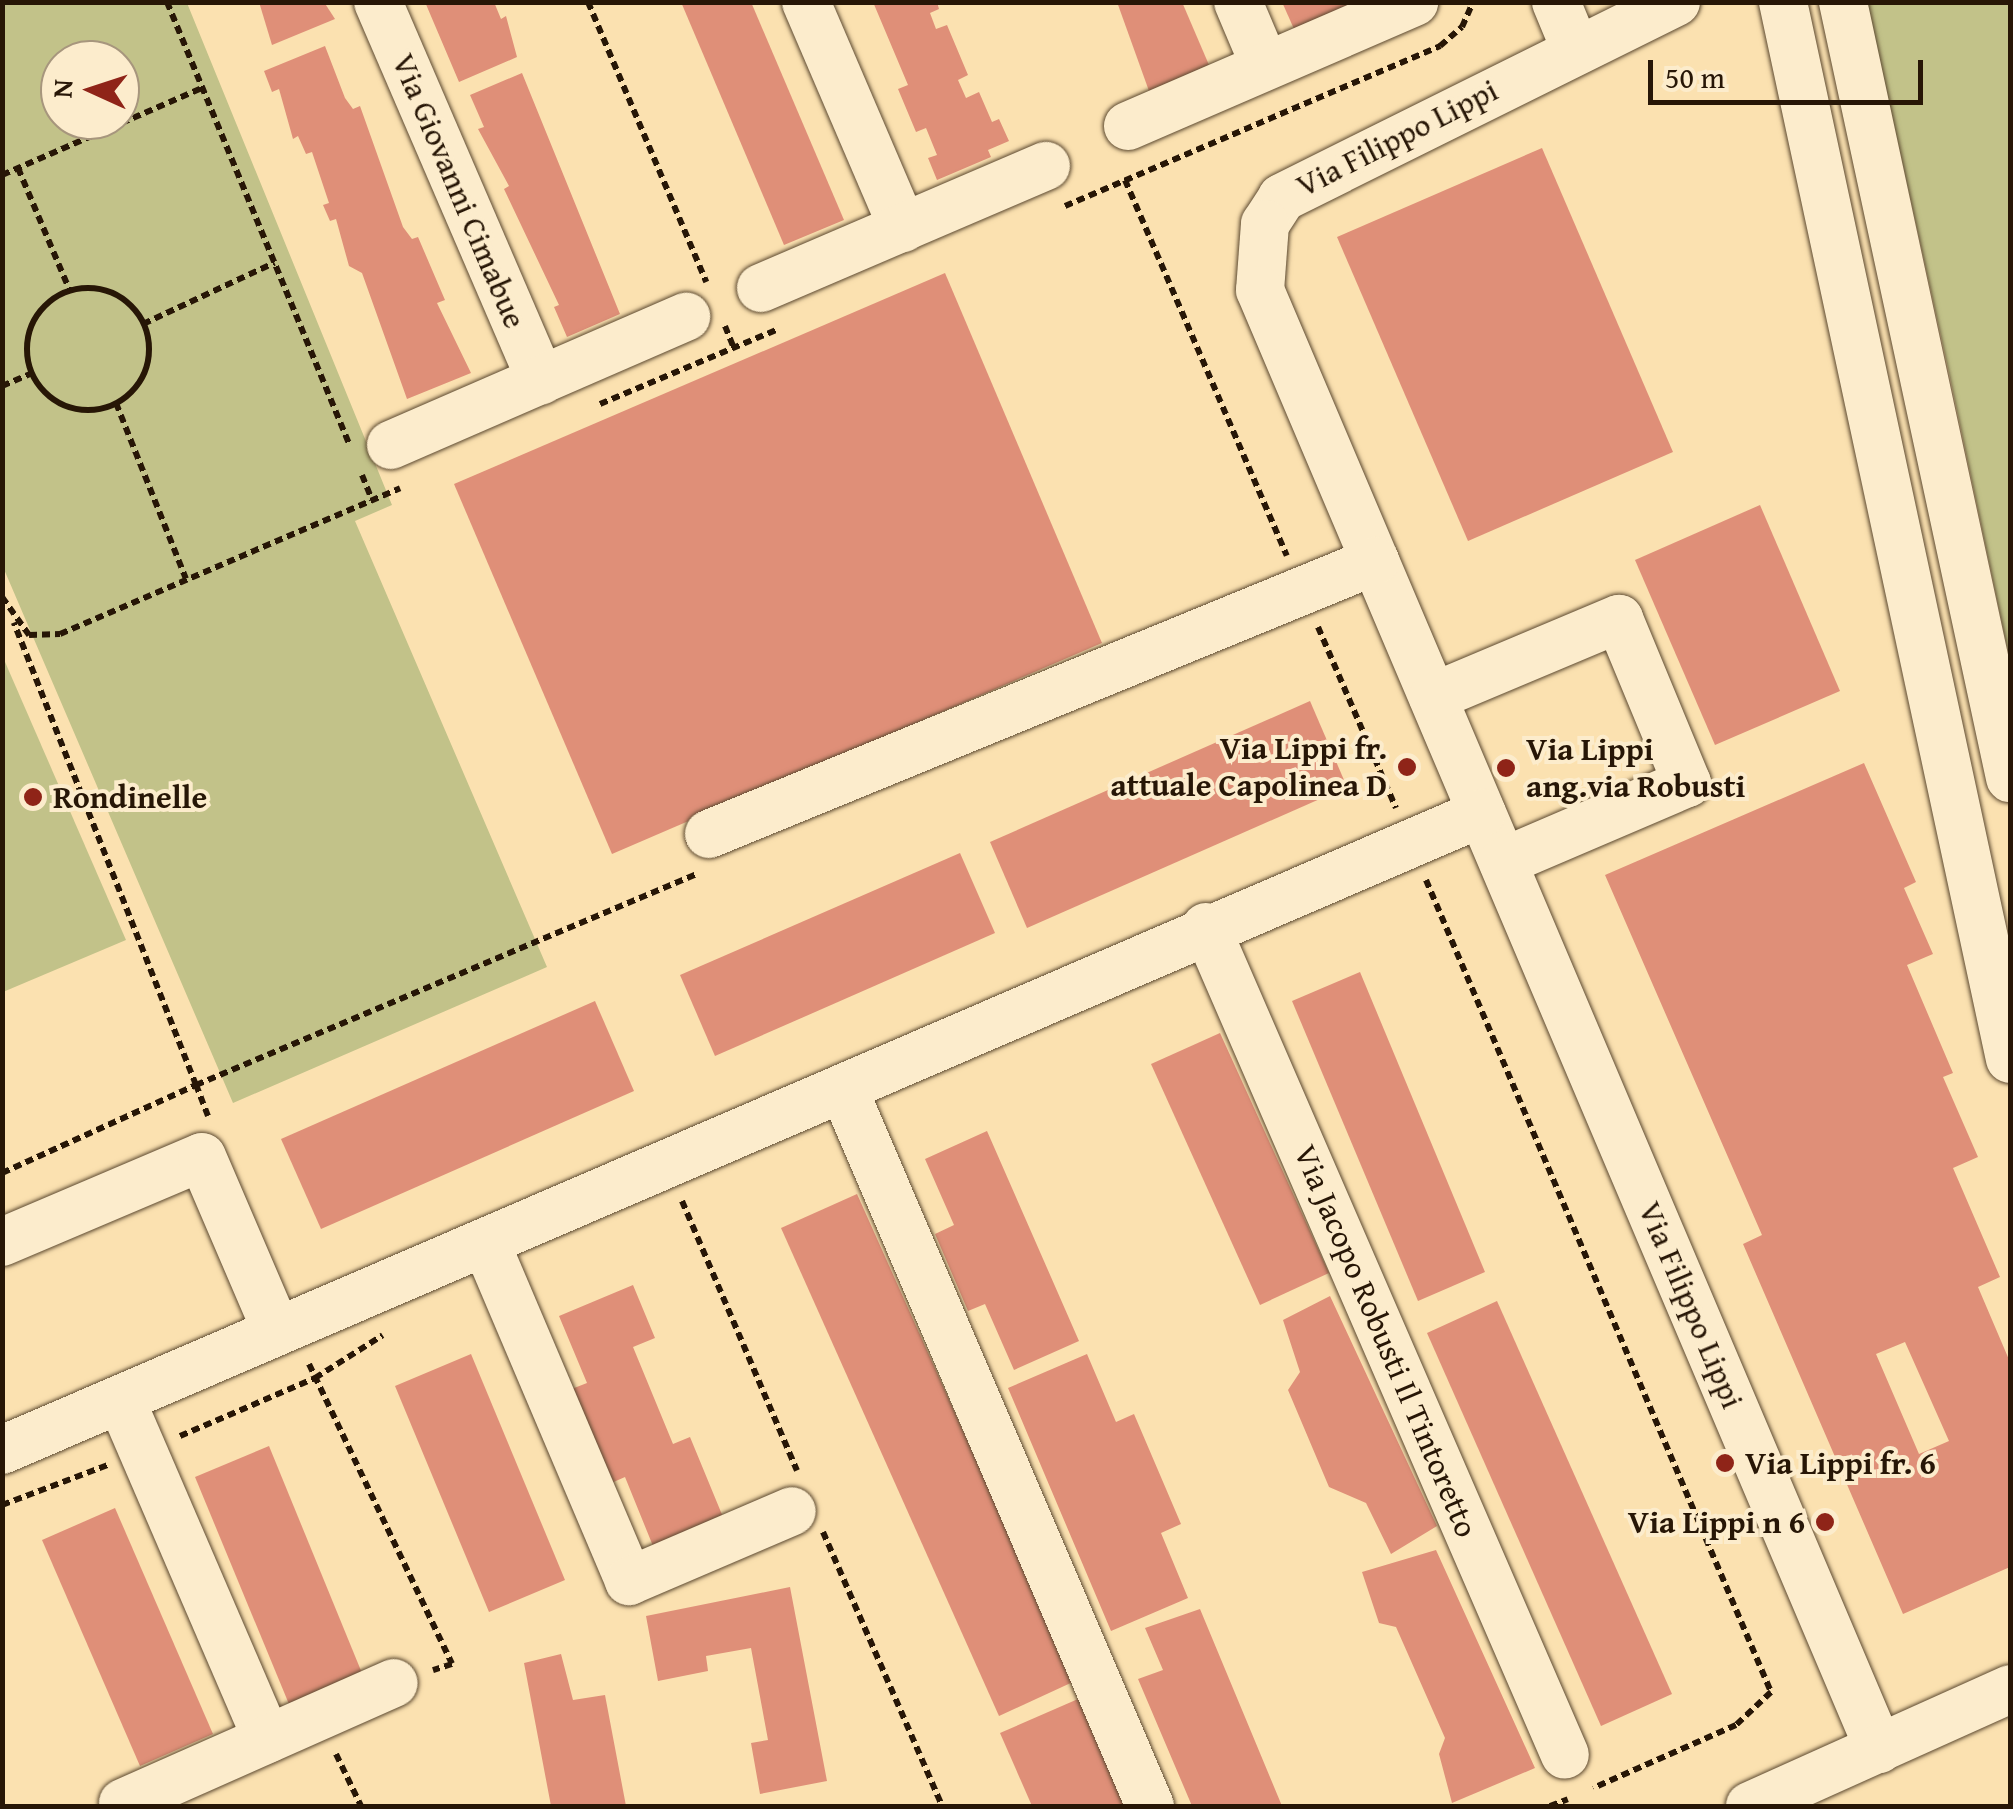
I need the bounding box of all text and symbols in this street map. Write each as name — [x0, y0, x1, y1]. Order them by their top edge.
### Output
north arrow — [40, 40, 140, 140]
scale bar — [1653, 40, 1928, 102]
street label: Via Giovanni Cimabue — [384, 48, 534, 334]
text: 50 m — [1665, 55, 1725, 99]
street label: Via Filippo Lippi — [1290, 71, 1504, 205]
text: N — [41, 78, 83, 99]
place label: Via Lippi fr. attuale Capolinea D — [1110, 730, 1387, 805]
place label: Via Lippi ang.via Robusti — [1526, 731, 1746, 806]
marker: Via Lippi fr. attuale Capolinea D — [1396, 756, 1418, 778]
marker: Via Lippi ang.via Robusti — [1495, 757, 1517, 779]
place label: Rondinelle — [53, 778, 207, 816]
marker: Rondinelle — [22, 786, 44, 808]
street label: Via Jacopo Robusti Il Tintoretto — [1286, 1139, 1486, 1543]
street label: Via Filippo Lippi — [1630, 1196, 1752, 1414]
place label: Via Lippi fr. 6 — [1745, 1444, 1936, 1482]
marker: Via Lippi fr. 6 — [1714, 1452, 1736, 1474]
place label: Via Lippi n 6 — [1628, 1503, 1805, 1541]
marker: Via Lippi n 6 — [1814, 1511, 1836, 1533]

